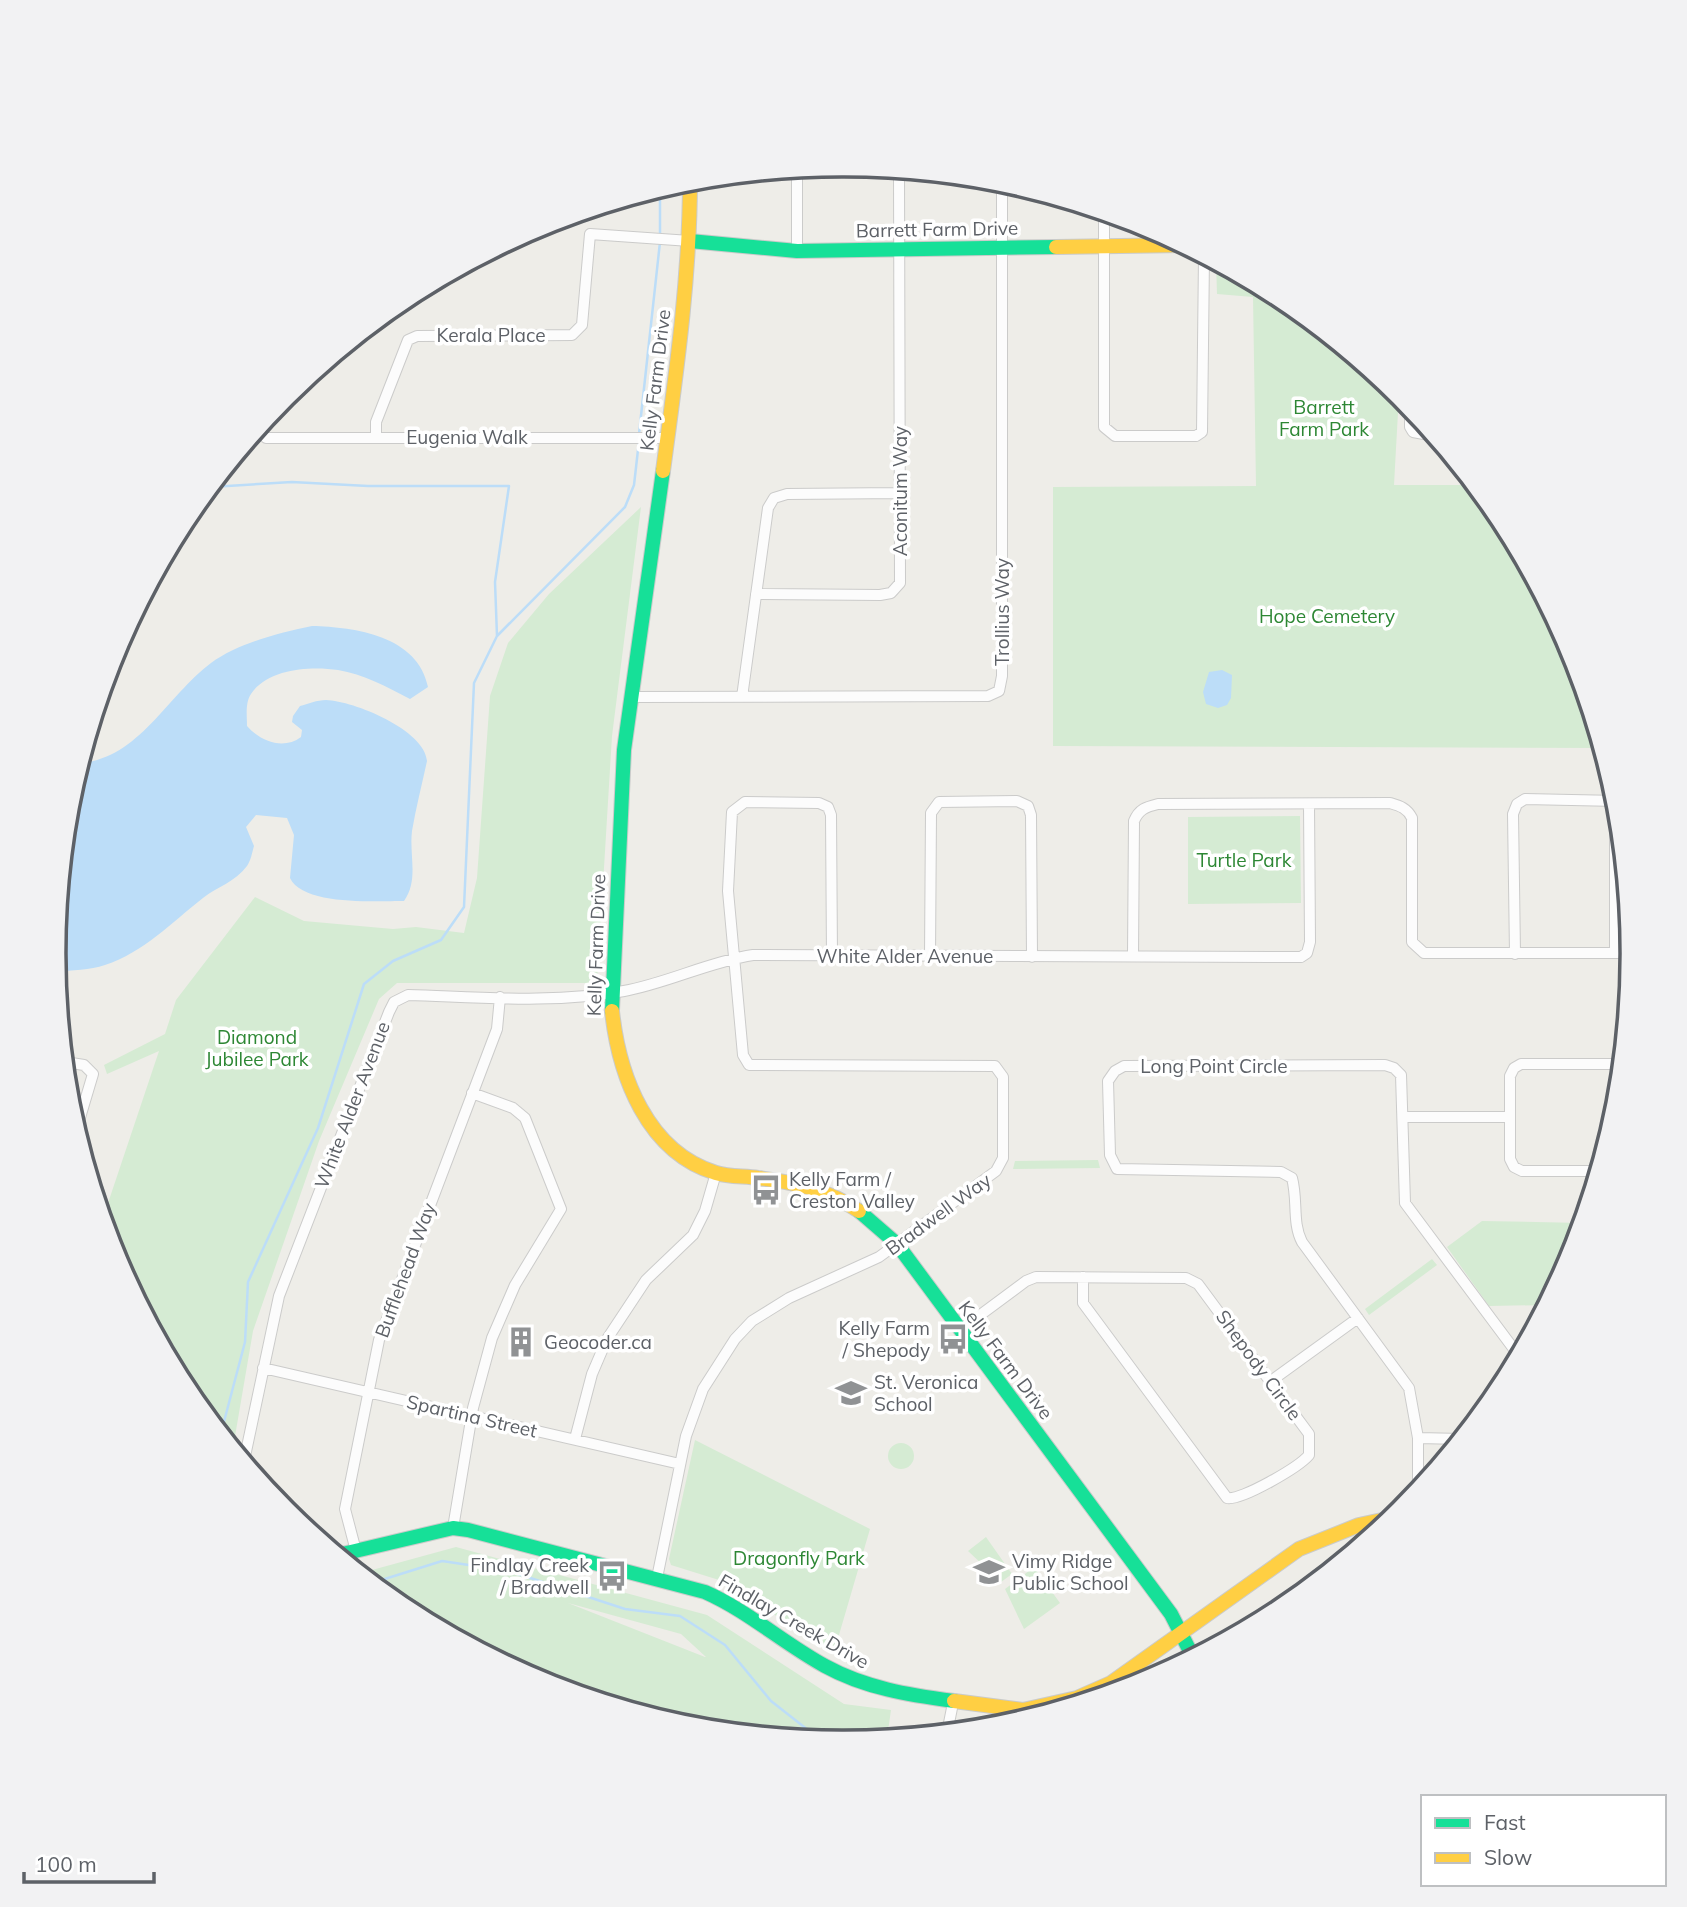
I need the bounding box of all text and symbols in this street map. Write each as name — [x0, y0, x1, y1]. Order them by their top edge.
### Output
street label: Barrett Farm Drive — [856, 216, 1018, 242]
street label: Kelly Farm Drive — [634, 308, 676, 452]
street label: Kerala Place — [436, 323, 546, 347]
park label: Barrett Farm Park — [1279, 395, 1369, 441]
street label: Eugenia Walk — [406, 425, 528, 449]
street label: Aconitum Way — [888, 426, 912, 556]
street label: Trollius Way — [990, 558, 1014, 666]
park label: Hope Cemetery — [1259, 604, 1395, 628]
park label: Turtle Park — [1197, 848, 1292, 872]
street label: Kelly Farm Drive — [582, 873, 610, 1017]
street label: White Alder Avenue — [817, 944, 993, 968]
street label: White Alder Avenue — [309, 1018, 395, 1192]
park label: Diamond Jubilee Park — [205, 1025, 309, 1071]
street label: Long Point Circle — [1140, 1054, 1288, 1078]
place label: Kelly Farm / Creston Valley — [789, 1167, 915, 1213]
street label: Bradwell Way — [881, 1168, 995, 1260]
bus stop icon: Kelly Farm / Creston Valley — [749, 1173, 783, 1207]
street label: Bufflehead Way — [369, 1199, 441, 1341]
street label: Kelly Farm Drive — [954, 1296, 1058, 1424]
street label: Shepody Circle — [1211, 1305, 1307, 1425]
place label: Kelly Farm / Shepody — [838, 1316, 930, 1362]
bus stop icon: Kelly Farm / Shepody — [936, 1322, 970, 1356]
building icon: Geocoder.ca — [504, 1325, 538, 1359]
place label: Geocoder.ca — [544, 1330, 652, 1354]
place label: St. Veronica School — [874, 1370, 979, 1416]
school or university icon: St. Veronica School — [834, 1376, 868, 1410]
street label: Spartina Street — [404, 1389, 540, 1443]
park label: Dragonfly Park — [733, 1546, 865, 1570]
place label: Vimy Ridge Public School — [1012, 1549, 1129, 1595]
place label: Findlay Creek / Bradwell — [470, 1553, 589, 1599]
school or university icon: Vimy Ridge Public School — [972, 1555, 1006, 1589]
bus stop icon: Findlay Creek / Bradwell — [595, 1559, 629, 1593]
street label: Findlay Creek Drive — [715, 1568, 873, 1674]
legend — [1421, 1795, 1666, 1886]
text: Fast — [1484, 1809, 1526, 1835]
scale bar — [24, 1840, 154, 1884]
text: Slow — [1484, 1844, 1532, 1870]
text: 100 m — [35, 1851, 97, 1877]

